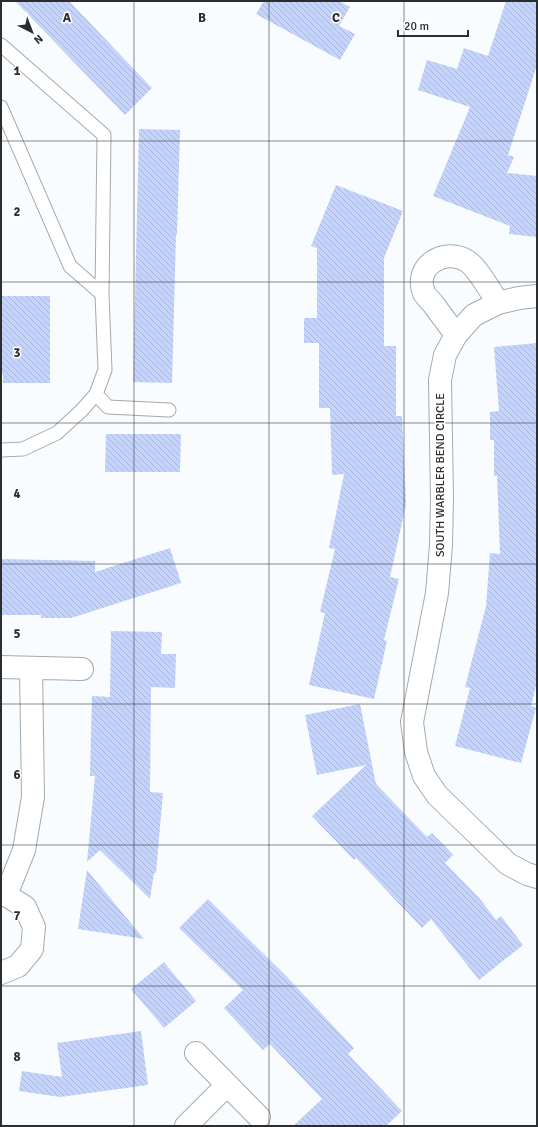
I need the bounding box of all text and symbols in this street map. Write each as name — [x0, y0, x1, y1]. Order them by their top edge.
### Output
text: A — [63, 10, 72, 26]
text: B — [198, 10, 206, 26]
text: C — [332, 10, 340, 26]
north arrow — [12, 12, 52, 52]
scale bar — [398, 12, 468, 38]
text: 20 m — [404, 19, 429, 34]
text: N — [31, 32, 46, 46]
text: 1 — [13, 63, 21, 79]
text: 2 — [13, 204, 21, 220]
text: 3 — [13, 345, 21, 361]
street label: SOUTH WARBLER BEND CIRCLE — [433, 393, 448, 557]
text: 4 — [13, 486, 21, 502]
text: 5 — [13, 626, 21, 642]
text: 6 — [13, 767, 21, 783]
text: 7 — [13, 908, 21, 924]
text: 8 — [13, 1049, 21, 1065]

